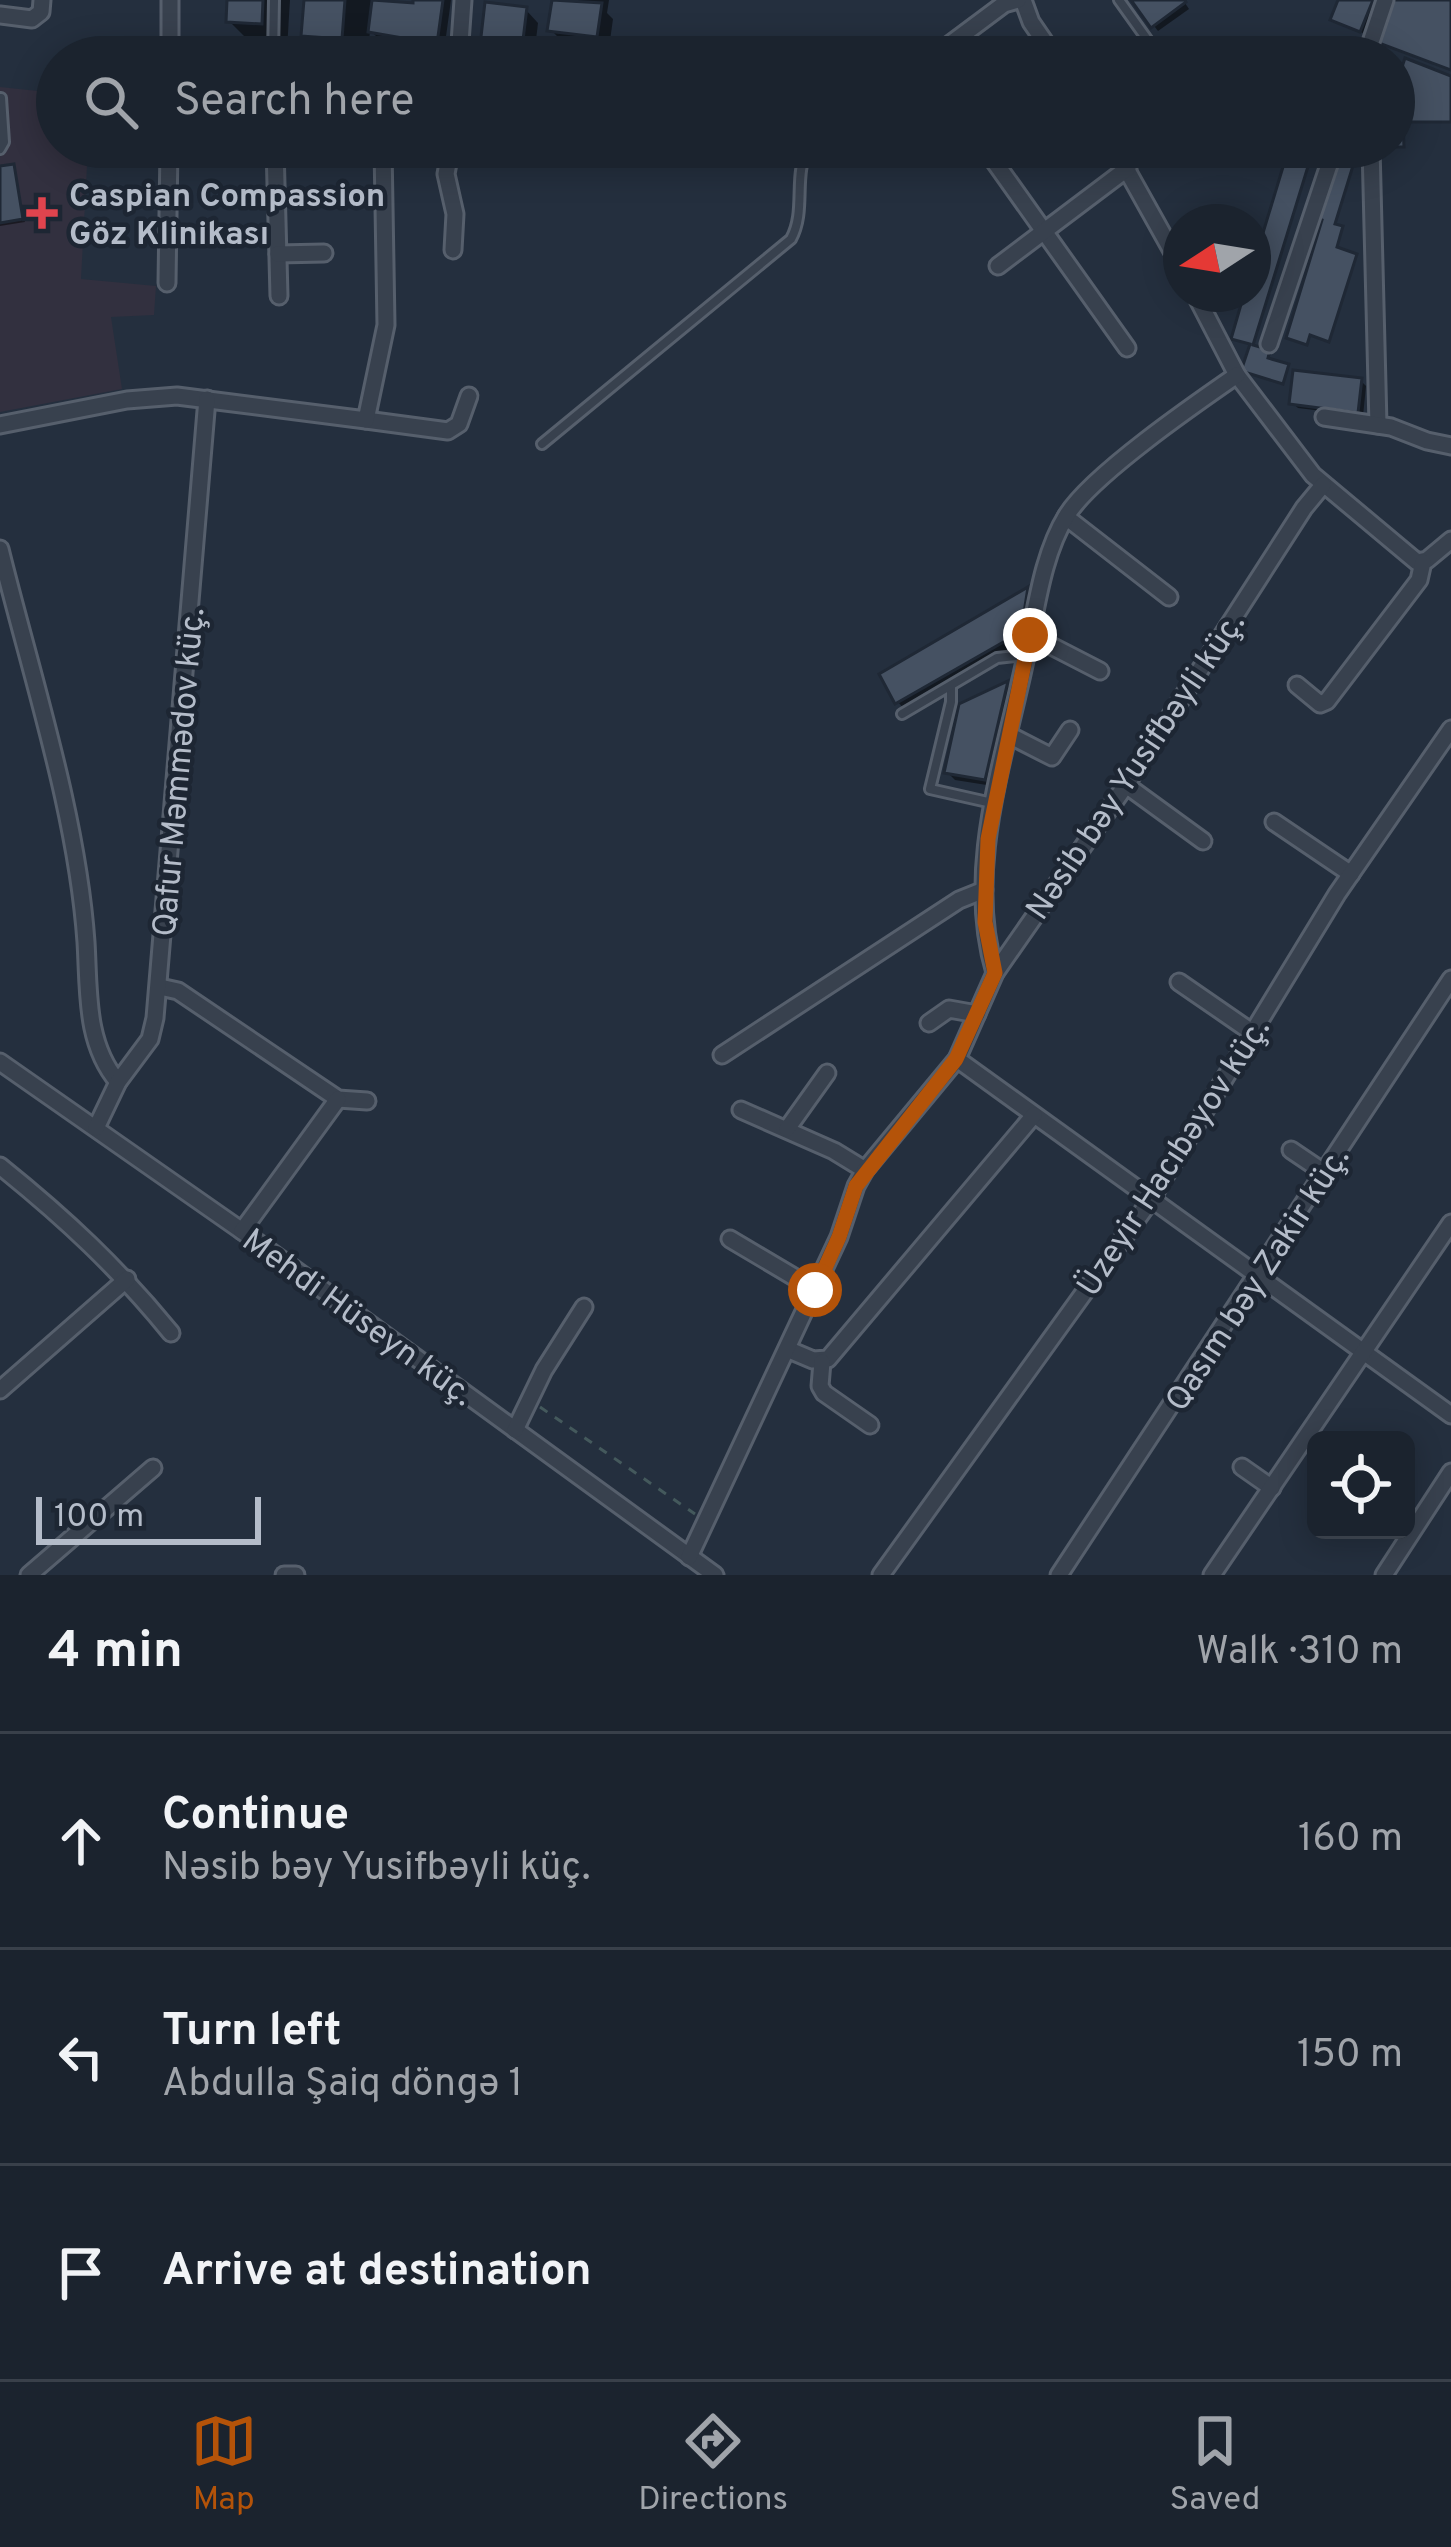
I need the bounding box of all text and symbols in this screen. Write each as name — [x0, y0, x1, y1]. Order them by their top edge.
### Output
search box — [36, 36, 1415, 168]
icon: search — [78, 69, 144, 135]
text: Search here — [174, 74, 414, 131]
place label: Caspian Compassion Göz Klinikası — [69, 177, 385, 257]
marker: Caspian Compassion Göz Klinikası — [26, 197, 58, 229]
north arrow — [1163, 204, 1271, 312]
street label: Nəsib bəy Yusifbəyli küç. — [1019, 605, 1256, 929]
street label: Qafur Məmmədov küç. — [146, 606, 216, 939]
route end — [1003, 608, 1057, 662]
street label: Üzeyir Hacıbəyov küç. — [1069, 1010, 1281, 1306]
street label: Qasım bəy Zakir küç. — [1158, 1140, 1361, 1421]
street label: Mehdi Hüseyn küç. — [233, 1221, 481, 1417]
route start — [788, 1263, 842, 1317]
map controls — [1307, 1431, 1415, 1539]
button: locate — [1307, 1431, 1415, 1539]
scale bar — [36, 1491, 261, 1544]
text: 100 m — [54, 1497, 144, 1539]
text: 4 min — [48, 1621, 183, 1686]
text: Walk · 310 m — [1196, 1629, 1403, 1678]
text: Continue — [162, 1788, 349, 1845]
icon: ahead — [48, 1808, 114, 1874]
text: 160 m — [1298, 1816, 1403, 1865]
text: Nəsib bəy Yusifbəyli küç. — [162, 1845, 590, 1894]
text: Turn left — [162, 2004, 341, 2061]
icon: left — [48, 2024, 114, 2090]
text: 150 m — [1297, 2032, 1403, 2081]
text: Abdulla Şaiq döngə 1 — [162, 2061, 523, 2110]
icon: arrive — [48, 2240, 114, 2306]
text: Arrive at destination — [162, 2244, 592, 2301]
tab: Map — [191, 2408, 257, 2522]
tab: Directions — [638, 2408, 788, 2522]
tab: Saved — [1170, 2408, 1260, 2522]

